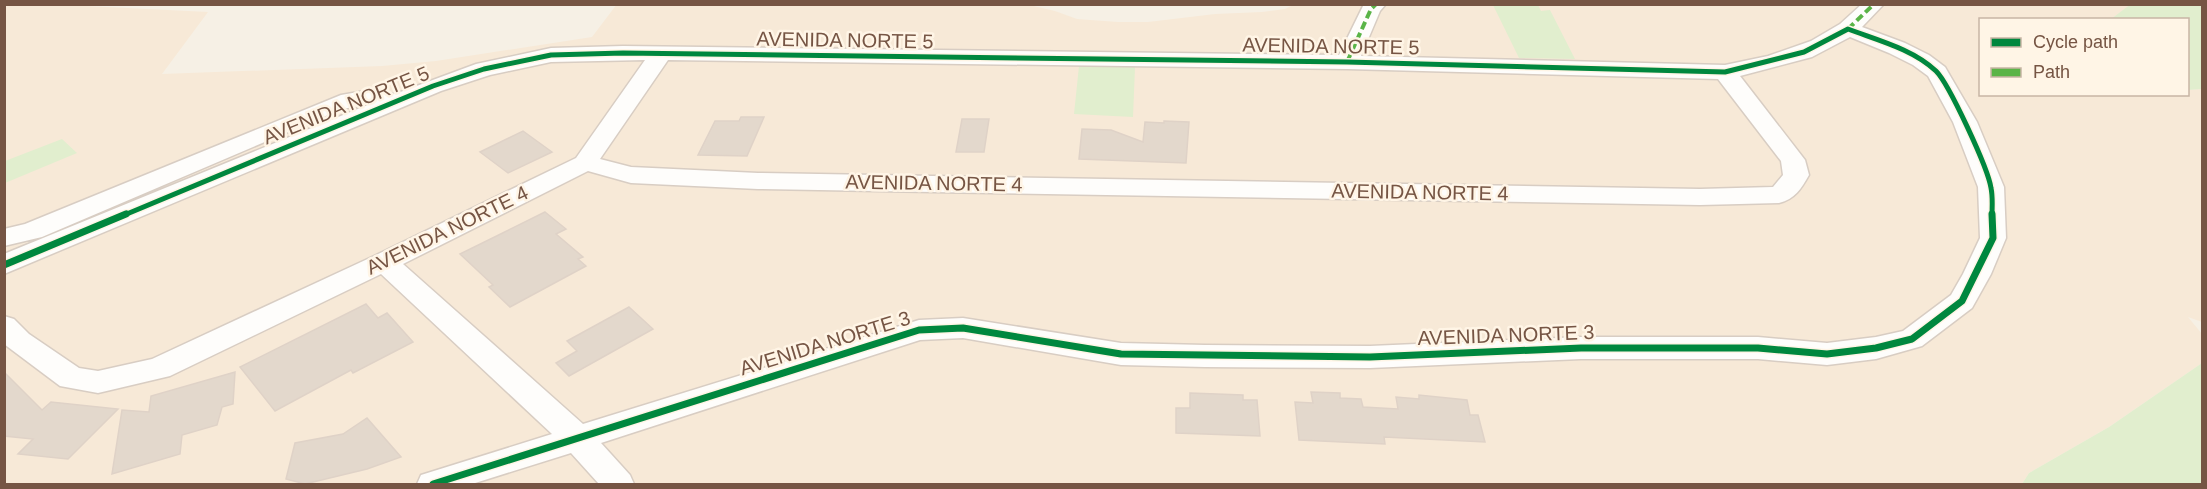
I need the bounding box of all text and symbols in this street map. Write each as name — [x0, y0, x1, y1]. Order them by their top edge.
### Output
legend — [1979, 18, 2189, 96]
street label: AVENIDA NORTE 5 — [756, 27, 934, 53]
text: Cycle path — [2033, 32, 2118, 52]
street label: AVENIDA NORTE 5 — [1242, 33, 1420, 59]
street label: AVENIDA NORTE 5 — [260, 62, 432, 148]
text: Path — [2033, 62, 2070, 82]
street label: AVENIDA NORTE 4 — [845, 170, 1023, 196]
street label: AVENIDA NORTE 4 — [1331, 179, 1509, 205]
street label: AVENIDA NORTE 4 — [363, 181, 531, 279]
street label: AVENIDA NORTE 3 — [737, 307, 913, 379]
street label: AVENIDA NORTE 3 — [1417, 321, 1595, 349]

